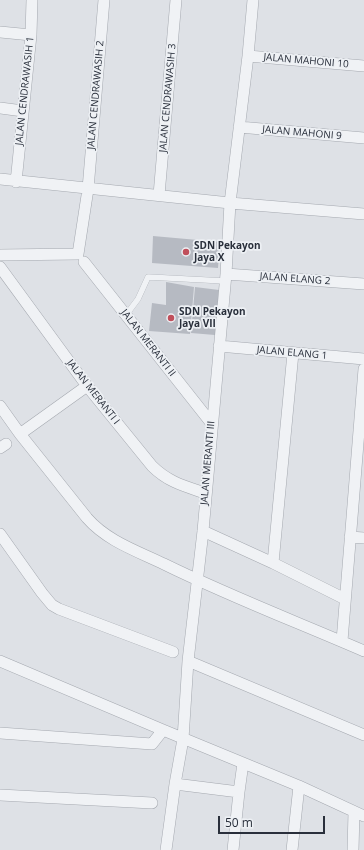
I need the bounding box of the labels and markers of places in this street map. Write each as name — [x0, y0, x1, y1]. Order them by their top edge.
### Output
place label: SDN Pekayon Jaya X — [194, 240, 261, 264]
marker: SDN Pekayon Jaya X — [181, 247, 191, 257]
place label: SDN Pekayon Jaya VII — [179, 306, 246, 330]
marker: SDN Pekayon Jaya VII — [166, 313, 176, 323]

